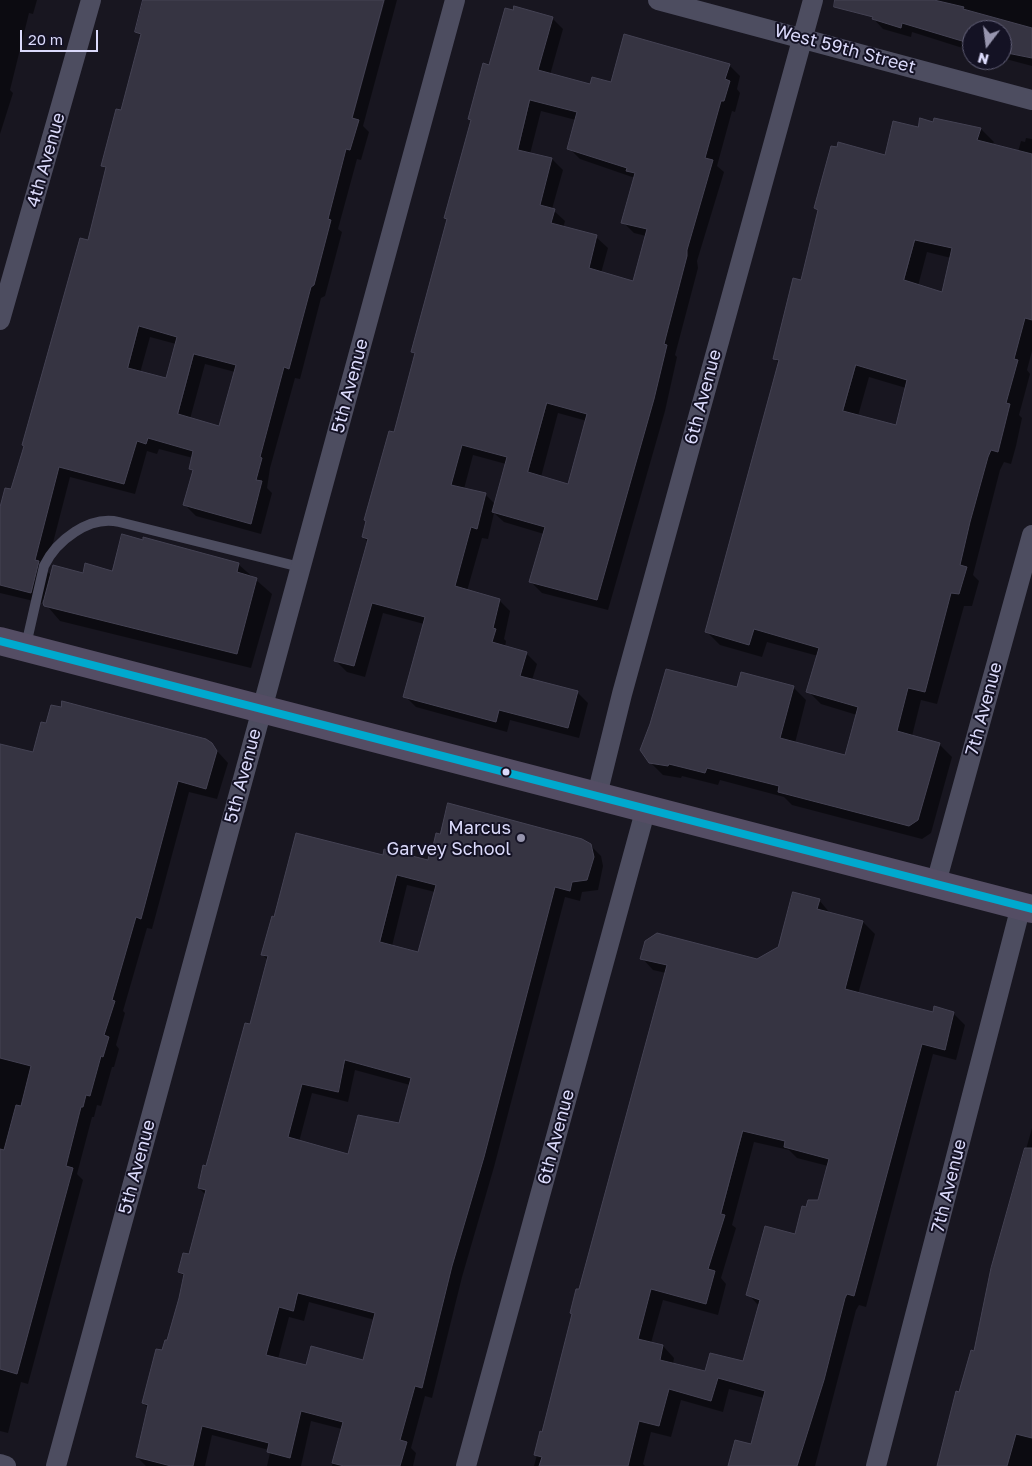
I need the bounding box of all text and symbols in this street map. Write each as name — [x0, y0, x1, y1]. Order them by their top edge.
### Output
scale bar — [22, 20, 100, 52]
street label: West 59th Street — [772, 20, 918, 78]
north arrow — [962, 20, 1012, 70]
text: 20 m — [28, 30, 63, 48]
text: N — [976, 49, 991, 69]
street label: 4th Avenue — [22, 110, 70, 210]
street label: 5th Avenue — [327, 336, 373, 436]
street label: 6th Avenue — [680, 347, 726, 447]
street label: 7th Avenue — [961, 660, 1007, 758]
street label: 5th Avenue — [220, 726, 266, 826]
unlabelled marker — [501, 767, 511, 777]
place label: Marcus Garvey School — [386, 817, 511, 860]
marker: Marcus Garvey School — [515, 832, 527, 844]
street label: 6th Avenue — [533, 1087, 579, 1187]
street label: 5th Avenue — [114, 1117, 160, 1217]
street label: 7th Avenue — [927, 1137, 971, 1235]

